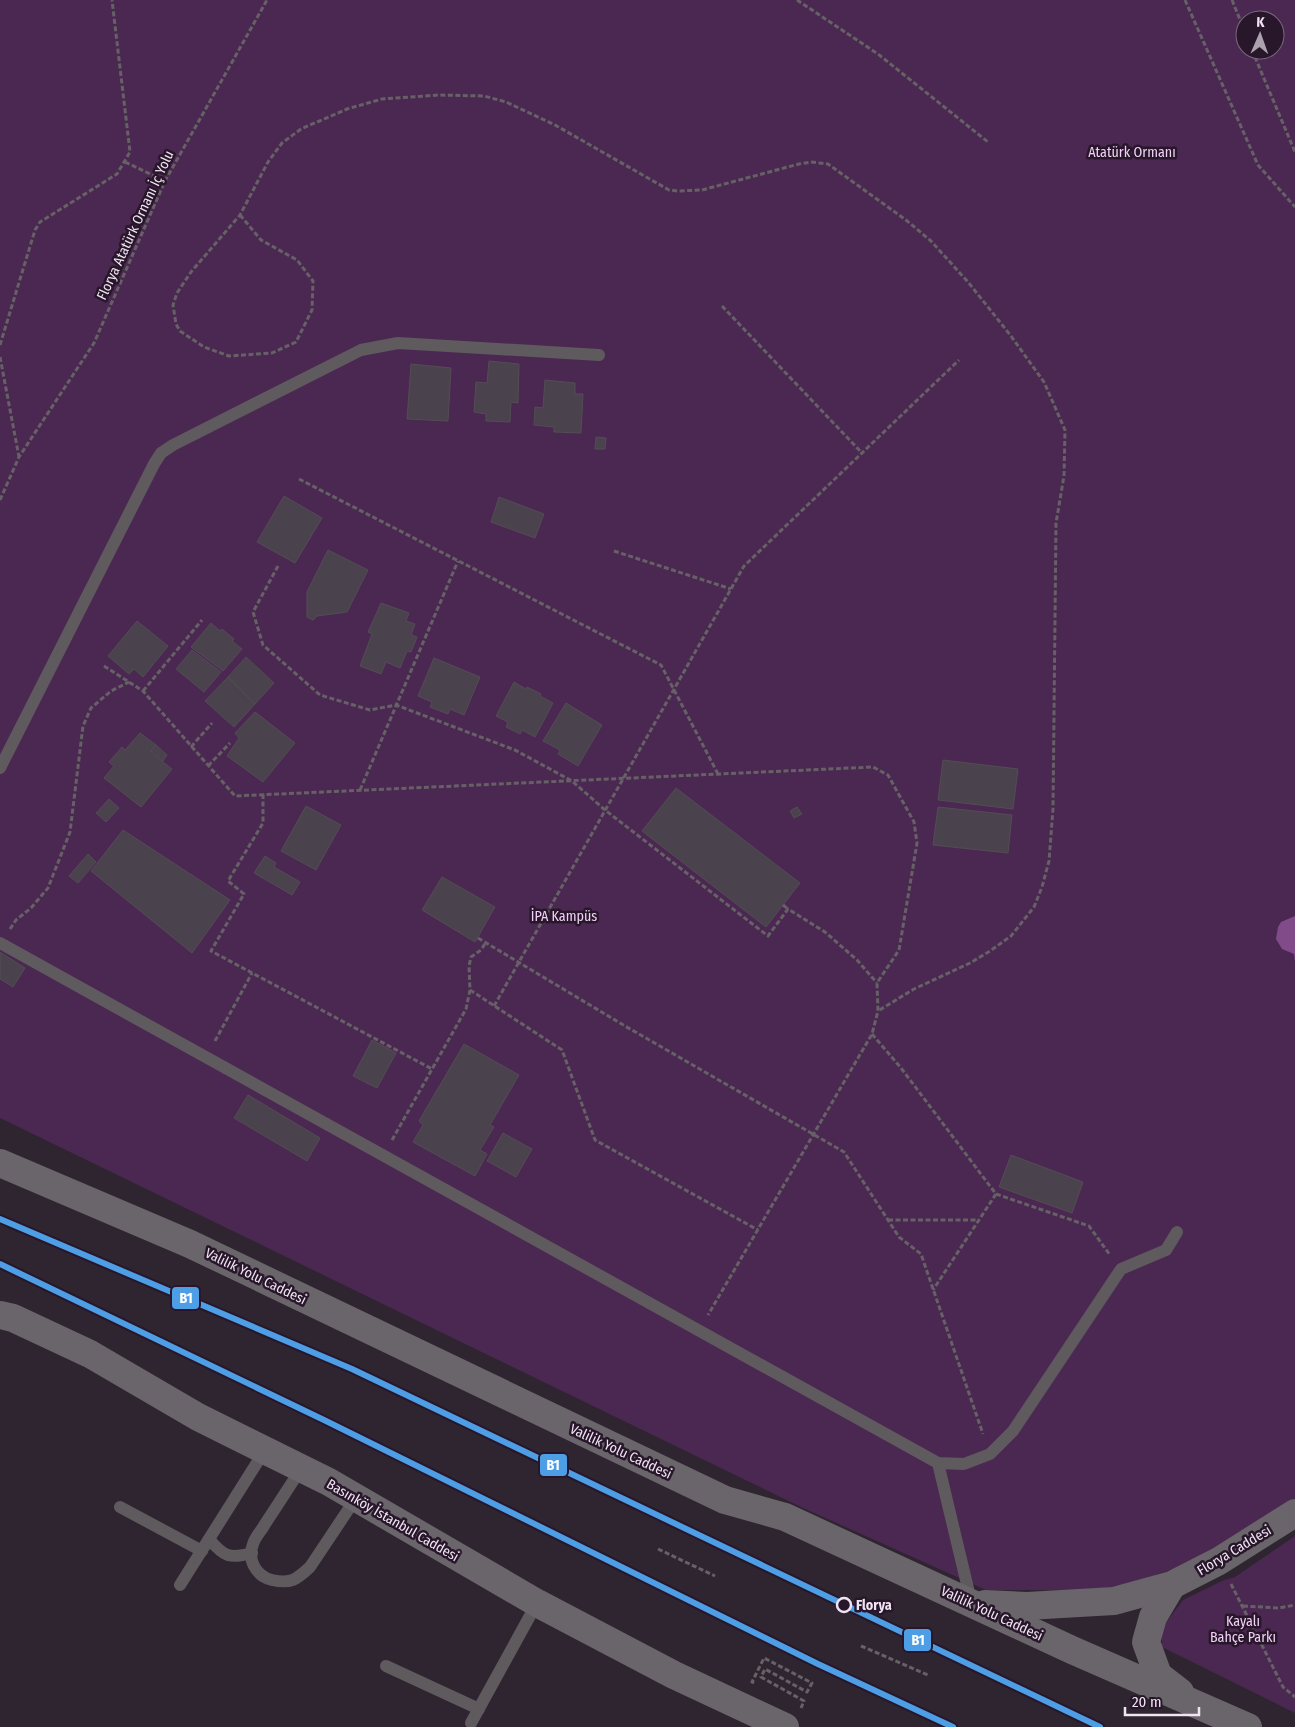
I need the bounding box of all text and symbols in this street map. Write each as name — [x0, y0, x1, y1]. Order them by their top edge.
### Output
north arrow — [1235, 10, 1285, 60]
text: K — [1256, 14, 1266, 31]
park label: Atatürk Ormanı — [1088, 144, 1176, 161]
street label: Florya Atatürk Ornanı İç Yolu — [93, 148, 178, 303]
park label: İPA Kampüs — [531, 908, 597, 925]
street label: Valilik Yolu Caddesi — [202, 1245, 309, 1308]
line badge: B1 — [171, 1286, 200, 1310]
text: B1 — [179, 1290, 193, 1307]
street label: Valilik Yolu Caddesi — [567, 1420, 675, 1483]
line badge: B1 — [539, 1453, 568, 1477]
text: B1 — [546, 1457, 560, 1474]
street label: Basınköy İstanbul Caddesi — [324, 1476, 462, 1565]
street label: Florya Caddesi — [1194, 1522, 1274, 1579]
street label: Valilik Yolu Caddesi — [938, 1582, 1046, 1645]
marker: Florya — [836, 1597, 852, 1613]
place label: Florya — [856, 1597, 892, 1614]
park label: Kayalı Bahçe Parkı — [1210, 1613, 1276, 1646]
line badge: B1 — [903, 1628, 932, 1652]
text: B1 — [911, 1632, 925, 1649]
scale bar — [1125, 1684, 1199, 1716]
text: 20 m — [1132, 1693, 1162, 1711]

